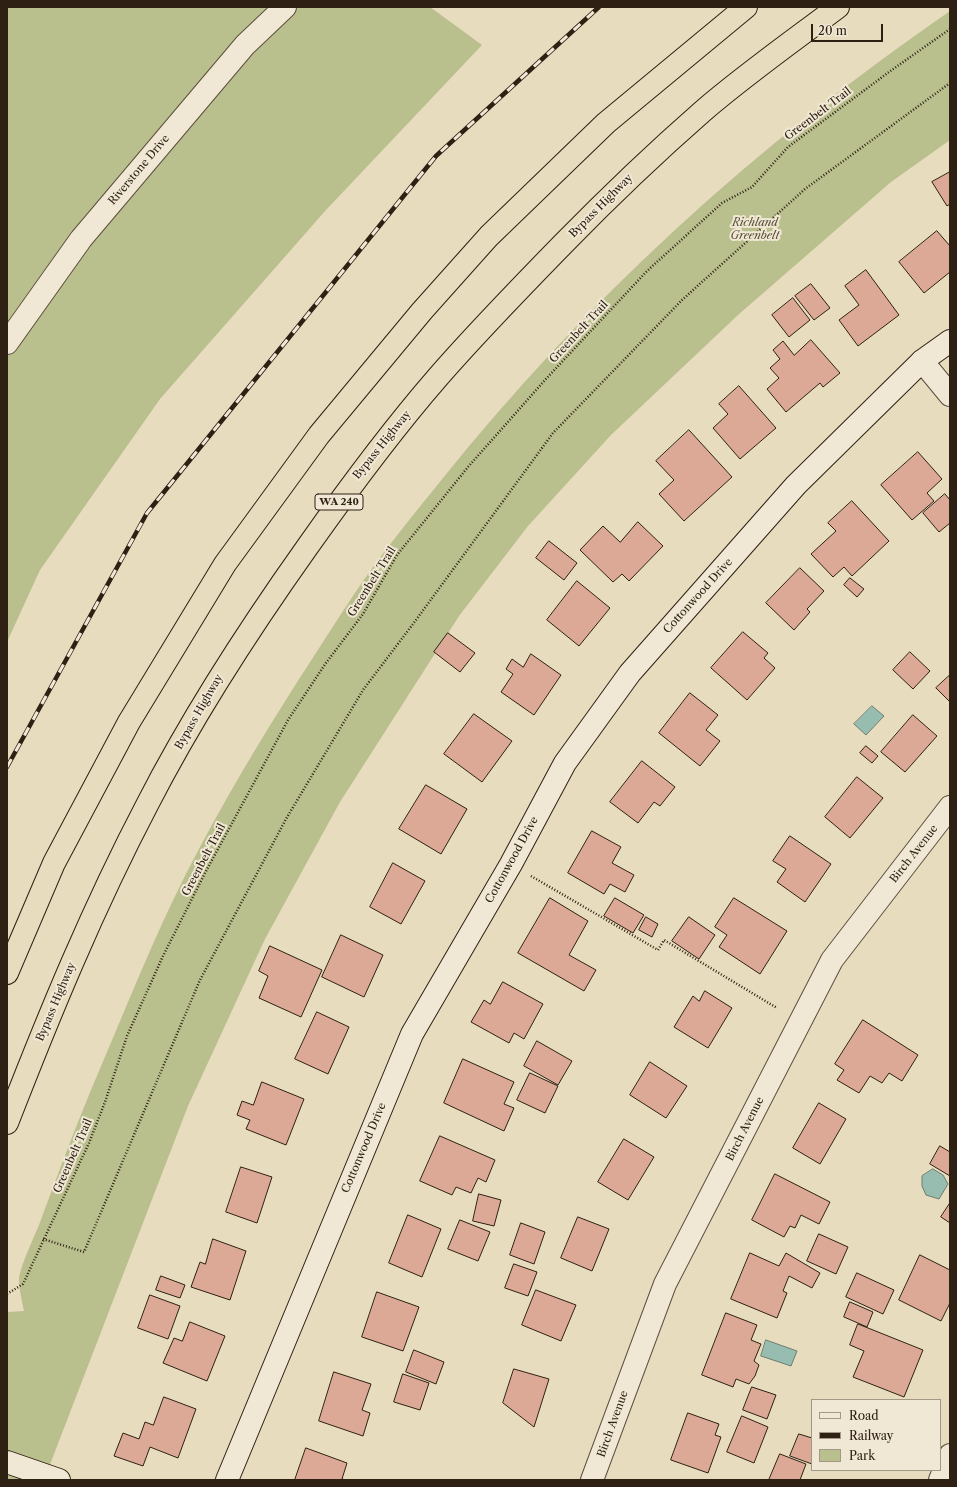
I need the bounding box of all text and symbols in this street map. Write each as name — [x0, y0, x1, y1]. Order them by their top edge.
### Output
scale bar — [813, 16, 885, 42]
text: 20 m — [818, 23, 847, 38]
street label: Greenbelt Trail — [782, 85, 854, 143]
street label: Riverstone Drive — [106, 132, 172, 208]
street label: Bypass Highway — [566, 171, 636, 241]
park label: Richland Greenbelt — [731, 216, 779, 242]
street label: Greenbelt Trail — [547, 298, 611, 366]
street label: Bypass Highway — [350, 408, 414, 482]
road number: WA 240 — [315, 494, 363, 510]
street label: Greenbelt Trail — [345, 545, 399, 619]
street label: Cottonwood Drive — [661, 556, 735, 636]
street label: Bypass Highway — [172, 672, 226, 752]
street label: Cottonwood Drive — [483, 814, 541, 906]
street label: Greenbelt Trail — [179, 822, 229, 898]
street label: Birch Avenue — [887, 822, 941, 886]
street label: Bypass Highway — [33, 961, 79, 1043]
street label: Birch Avenue — [723, 1095, 767, 1163]
street label: Cottonwood Drive — [339, 1101, 389, 1195]
street label: Greenbelt Trail — [51, 1117, 95, 1195]
street label: Birch Avenue — [595, 1389, 631, 1459]
legend — [811, 1399, 941, 1471]
text: Road — [849, 1408, 879, 1423]
text: Railway — [849, 1428, 894, 1443]
text: Park — [849, 1448, 875, 1463]

